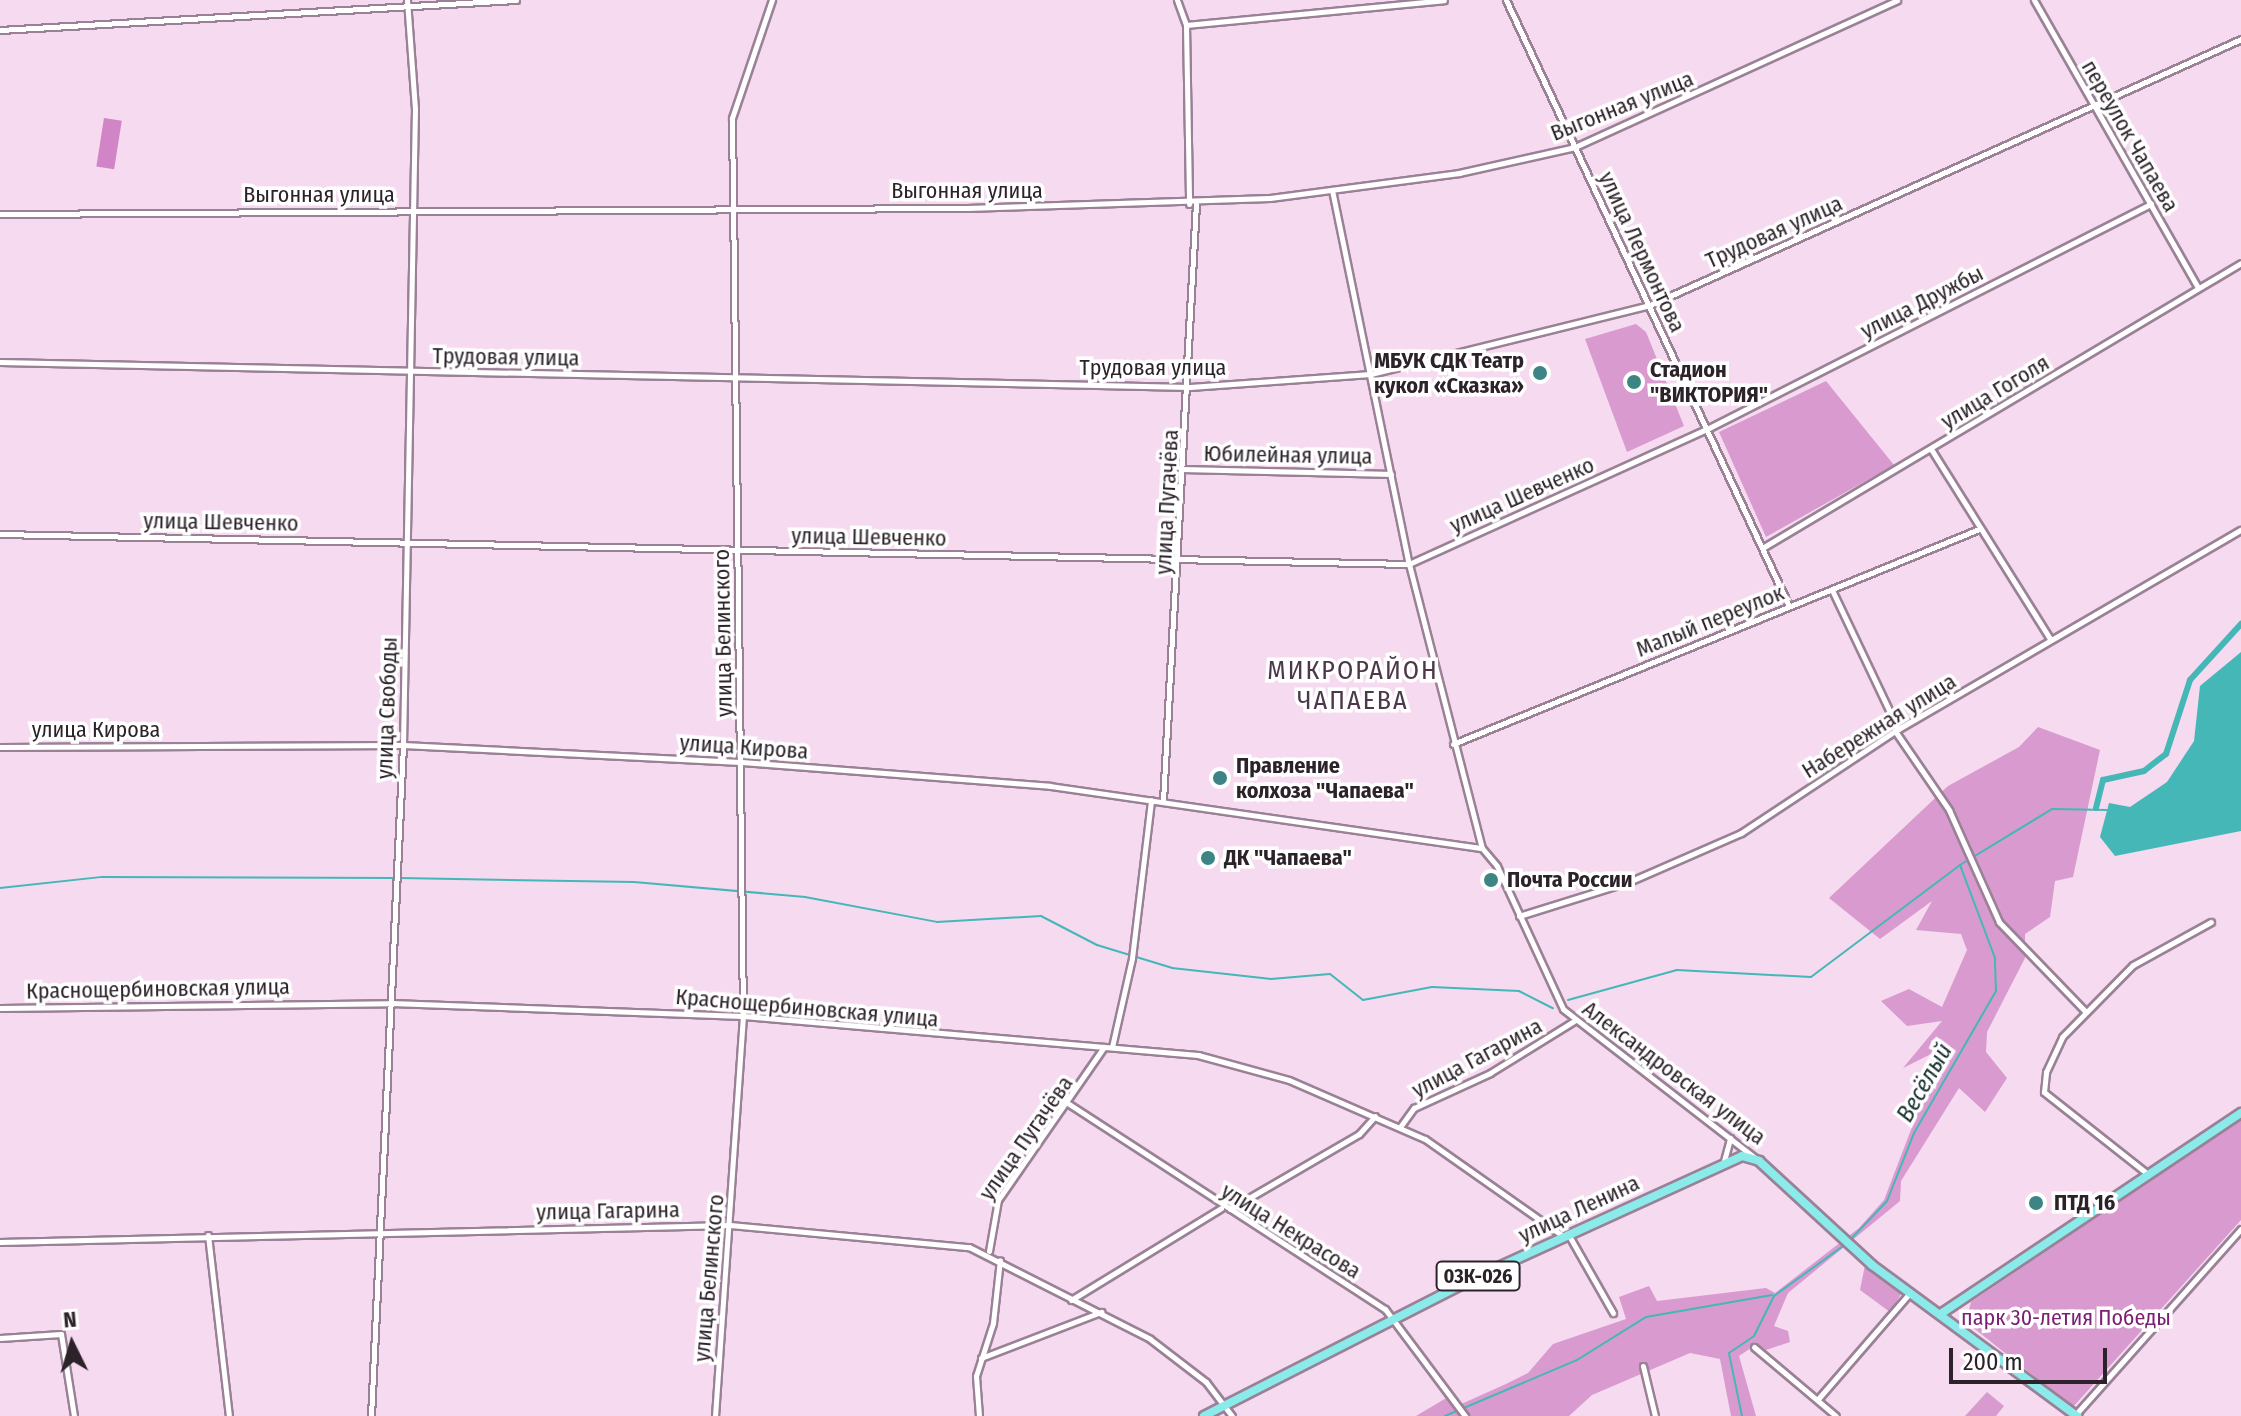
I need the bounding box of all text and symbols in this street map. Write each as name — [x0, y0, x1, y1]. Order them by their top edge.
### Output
street label: переулок Чапаева — [2076, 55, 2184, 217]
street label: Выгонная улица — [1547, 65, 1697, 147]
street label: улица Лермонтова — [1593, 168, 1691, 336]
street label: Выгонная улица — [891, 178, 1043, 204]
street label: Выгонная улица — [243, 182, 395, 208]
street label: Трудовая улица — [1702, 190, 1846, 274]
street label: улица Дружбы — [1856, 260, 1988, 344]
street label: Трудовая улица — [432, 343, 580, 371]
place label: МБУК СДК Театр кукол «Сказка» — [1374, 347, 1524, 398]
street label: улица Гоголя — [1936, 349, 2054, 435]
street label: Трудовая улица — [1080, 355, 1226, 381]
place label: Стадион "ВИКТОРИЯ" — [1650, 356, 1768, 408]
marker: МБУК СДК Театр кукол «Сказка» — [1531, 364, 1549, 382]
marker: Стадион "ВИКТОРИЯ" — [1625, 373, 1643, 391]
street label: улица Пугачёва — [1150, 429, 1184, 575]
street label: Юбилейная улица — [1203, 440, 1373, 470]
street label: улица Шевченко — [1446, 451, 1598, 539]
street label: улица Шевченко — [143, 507, 299, 537]
street label: улица Шевченко — [791, 522, 947, 552]
street label: улица Белинского — [708, 549, 738, 717]
street label: Малый переулок — [1632, 579, 1788, 663]
street label: улица Свободы — [371, 637, 403, 779]
district label: МИКРОРАЙОН ЧАПАЕВА — [1267, 655, 1439, 716]
street label: Набережная улица — [1797, 668, 1961, 784]
street label: улица Кирова — [32, 717, 160, 743]
street label: улица Кирова — [679, 729, 809, 765]
place label: Правление колхоза "Чапаева" — [1236, 752, 1414, 804]
marker: Правление колхоза "Чапаева" — [1211, 769, 1229, 787]
place label: ДК "Чапаева" — [1224, 845, 1352, 871]
marker: ДК "Чапаева" — [1199, 849, 1217, 867]
place label: Почта России — [1507, 867, 1633, 893]
marker: Почта России — [1482, 871, 1500, 889]
street label: Краснощербиновская улица — [26, 973, 290, 1005]
street label: Краснощербиновская улица — [674, 983, 940, 1033]
street label: Александровская улица — [1577, 996, 1771, 1150]
street label: улица Гагарина — [1407, 1013, 1547, 1103]
water label: Весёлый — [1891, 1039, 1959, 1127]
street label: улица Пугачёва — [974, 1071, 1078, 1205]
street label: улица Ленина — [1514, 1170, 1644, 1248]
street label: улица Некрасова — [1216, 1178, 1366, 1284]
place label: ПТД 16 — [2054, 1190, 2115, 1216]
marker: ПТД 16 — [2025, 1192, 2047, 1214]
street label: улица Белинского — [689, 1193, 729, 1363]
street label: улица Гагарина — [536, 1197, 680, 1225]
road number: 03К-026 — [1434, 1260, 1522, 1292]
north arrow — [32, 1304, 112, 1384]
park label: парк 30-летия Победы — [1961, 1305, 2171, 1331]
text: N — [62, 1306, 78, 1334]
scale bar — [1953, 1332, 2111, 1382]
text: 200 m — [1963, 1348, 2023, 1376]

